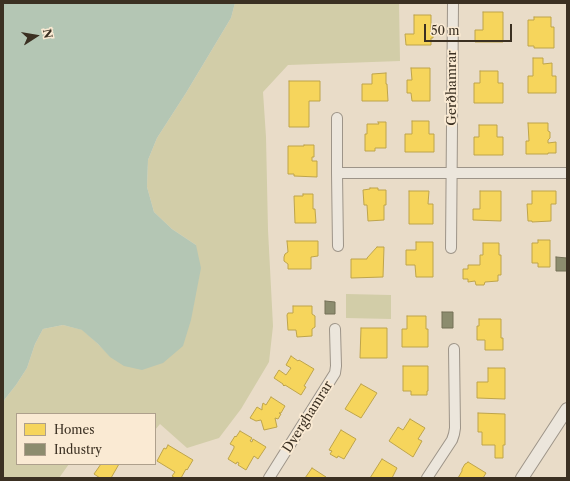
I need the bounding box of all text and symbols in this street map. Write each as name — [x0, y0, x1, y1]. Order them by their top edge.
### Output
north arrow — [16, 16, 56, 56]
scale bar — [426, 16, 514, 42]
text: 50 m — [431, 23, 460, 38]
text: N — [40, 27, 56, 40]
street label: Gerðhamrar — [444, 50, 460, 126]
street label: Dverghamrar — [280, 378, 336, 456]
legend — [16, 413, 156, 465]
text: Homes — [54, 422, 94, 437]
text: Industry — [54, 442, 102, 457]

